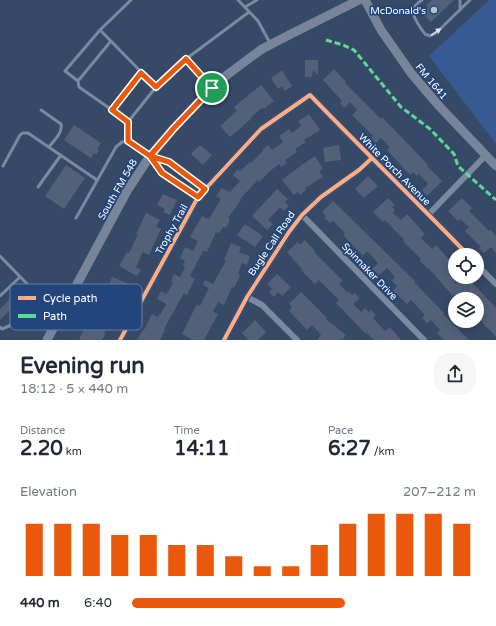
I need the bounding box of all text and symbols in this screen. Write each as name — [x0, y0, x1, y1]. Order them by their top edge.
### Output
place label: McDonald's — [370, 5, 426, 17]
marker: McDonald's — [429, 5, 439, 15]
one-way arrow — [431, 28, 441, 36]
street label: FM 1641 — [413, 61, 450, 102]
pin — [195, 71, 229, 105]
icon: arrive — [201, 77, 223, 99]
street label: White Porch Avenue — [356, 131, 433, 208]
street label: South FM 548 — [96, 157, 140, 222]
street label: Trophy Trail — [153, 202, 191, 257]
street label: Bugle Call Road — [246, 209, 298, 278]
street label: Spinnaker Drive — [339, 241, 400, 303]
map controls — [448, 248, 484, 328]
button: locate — [448, 248, 484, 284]
legend — [10, 284, 142, 330]
text: Cycle path — [43, 292, 98, 305]
button: layers — [448, 292, 484, 328]
text: Path — [43, 310, 67, 323]
text: Evening run — [20, 353, 145, 379]
button: share — [434, 353, 476, 395]
text: 18:12 · 5 × 440 m — [20, 381, 128, 397]
text: Distance — [20, 424, 65, 437]
text: Time — [174, 424, 200, 437]
text: Pace — [328, 424, 353, 437]
text: 2.20 — [20, 437, 63, 461]
text: 14:11 — [174, 437, 229, 461]
text: 6:27 — [328, 437, 371, 461]
text: km — [63, 445, 82, 458]
text: /km — [371, 445, 395, 458]
text: Elevation — [20, 484, 77, 500]
text: 207–212 m — [403, 484, 476, 500]
text: 440 m — [20, 595, 60, 611]
text: 6:40 — [84, 595, 112, 611]

